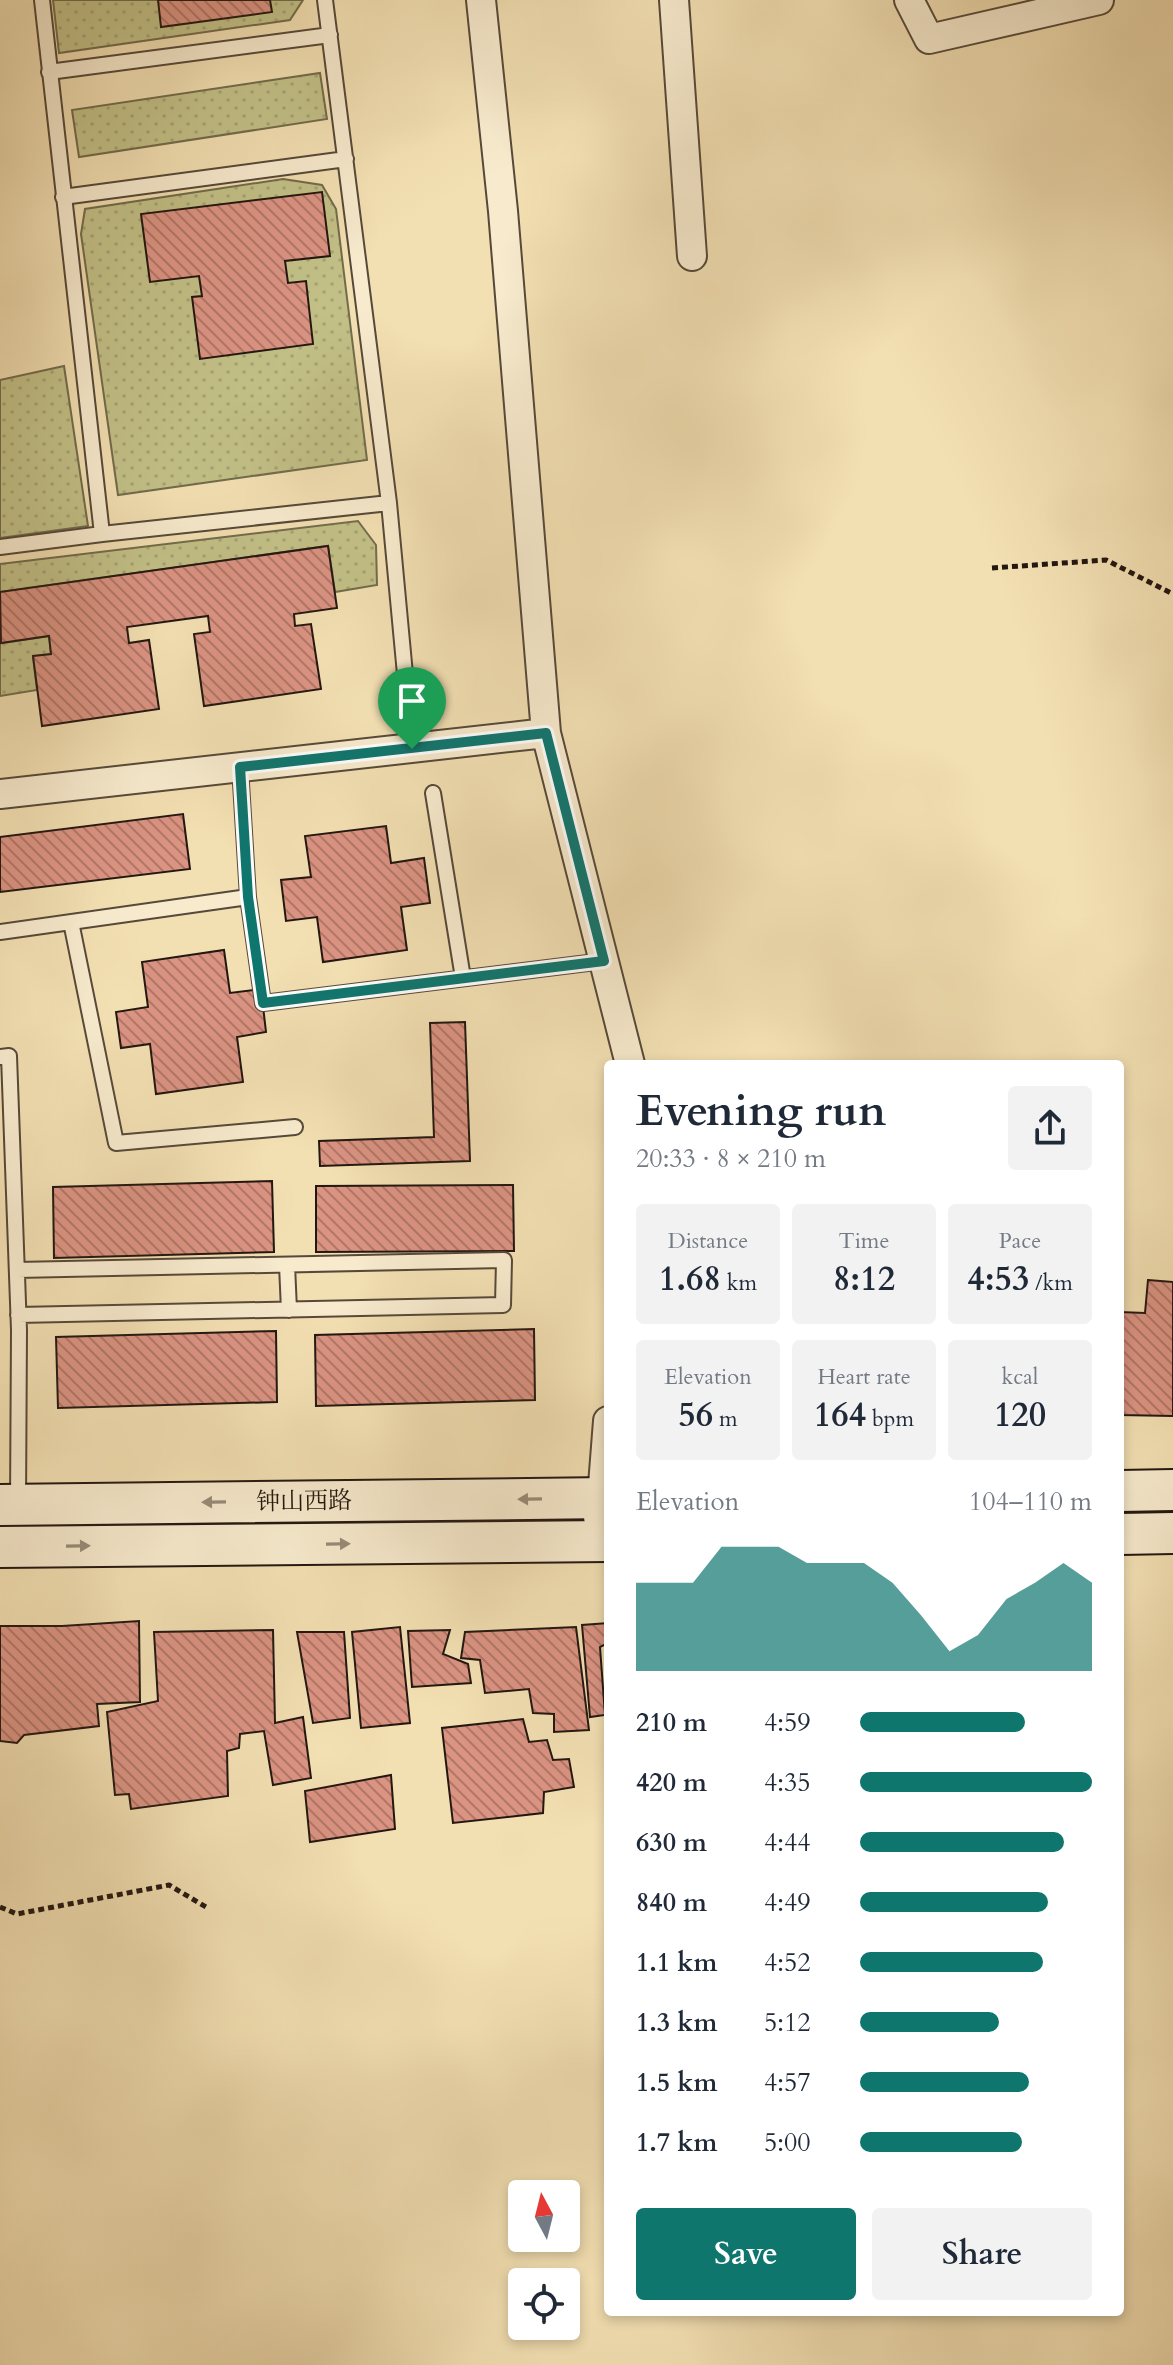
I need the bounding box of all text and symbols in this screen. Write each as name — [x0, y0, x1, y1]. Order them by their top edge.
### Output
pin — [378, 667, 446, 749]
icon: arrive — [390, 679, 434, 723]
text: Evening run — [636, 1081, 886, 1141]
button: share — [1008, 1086, 1092, 1170]
text: 20:33 · 8 × 210 m — [636, 1141, 826, 1176]
text: Distance — [668, 1226, 748, 1256]
text: Time — [839, 1226, 889, 1256]
text: Pace — [999, 1226, 1041, 1256]
text: 1.68 — [659, 1256, 721, 1302]
text: 8:12 — [833, 1256, 895, 1302]
text: 4:53 — [967, 1256, 1029, 1302]
text: km — [721, 1268, 757, 1298]
text: /km — [1029, 1268, 1073, 1298]
text: Elevation — [664, 1362, 752, 1392]
text: Heart rate — [817, 1362, 911, 1392]
text: kcal — [1002, 1362, 1038, 1392]
text: 56 — [678, 1392, 713, 1438]
text: 164 — [814, 1392, 866, 1438]
text: 120 — [994, 1392, 1046, 1438]
text: m — [713, 1404, 738, 1434]
text: bpm — [866, 1404, 914, 1434]
street label: 钟山西路 — [256, 1484, 352, 1519]
text: Elevation — [636, 1484, 739, 1519]
text: 104–110 m — [969, 1484, 1092, 1519]
one-way arrow — [517, 1493, 542, 1505]
one-way arrow — [201, 1496, 226, 1509]
one-way arrow — [326, 1537, 351, 1550]
one-way arrow — [66, 1540, 91, 1553]
text: 210 m — [636, 1705, 707, 1740]
text: 4:59 — [764, 1705, 811, 1740]
text: 420 m — [636, 1765, 707, 1800]
text: 4:35 — [764, 1765, 811, 1800]
text: 630 m — [636, 1825, 707, 1860]
text: 4:44 — [764, 1825, 811, 1860]
text: 840 m — [636, 1885, 707, 1920]
text: 4:49 — [764, 1885, 811, 1920]
text: 1.1 km — [636, 1945, 717, 1980]
text: 4:52 — [764, 1945, 811, 1980]
text: 1.3 km — [636, 2005, 717, 2040]
text: 5:12 — [764, 2005, 811, 2040]
text: 1.5 km — [636, 2065, 717, 2100]
text: 4:57 — [764, 2065, 811, 2100]
text: 1.7 km — [636, 2125, 717, 2160]
text: 5:00 — [764, 2125, 811, 2160]
north arrow — [508, 2180, 580, 2252]
map controls — [508, 2180, 580, 2340]
button: Save — [636, 2208, 856, 2300]
button: Share — [872, 2208, 1092, 2300]
button: locate — [508, 2268, 580, 2340]

